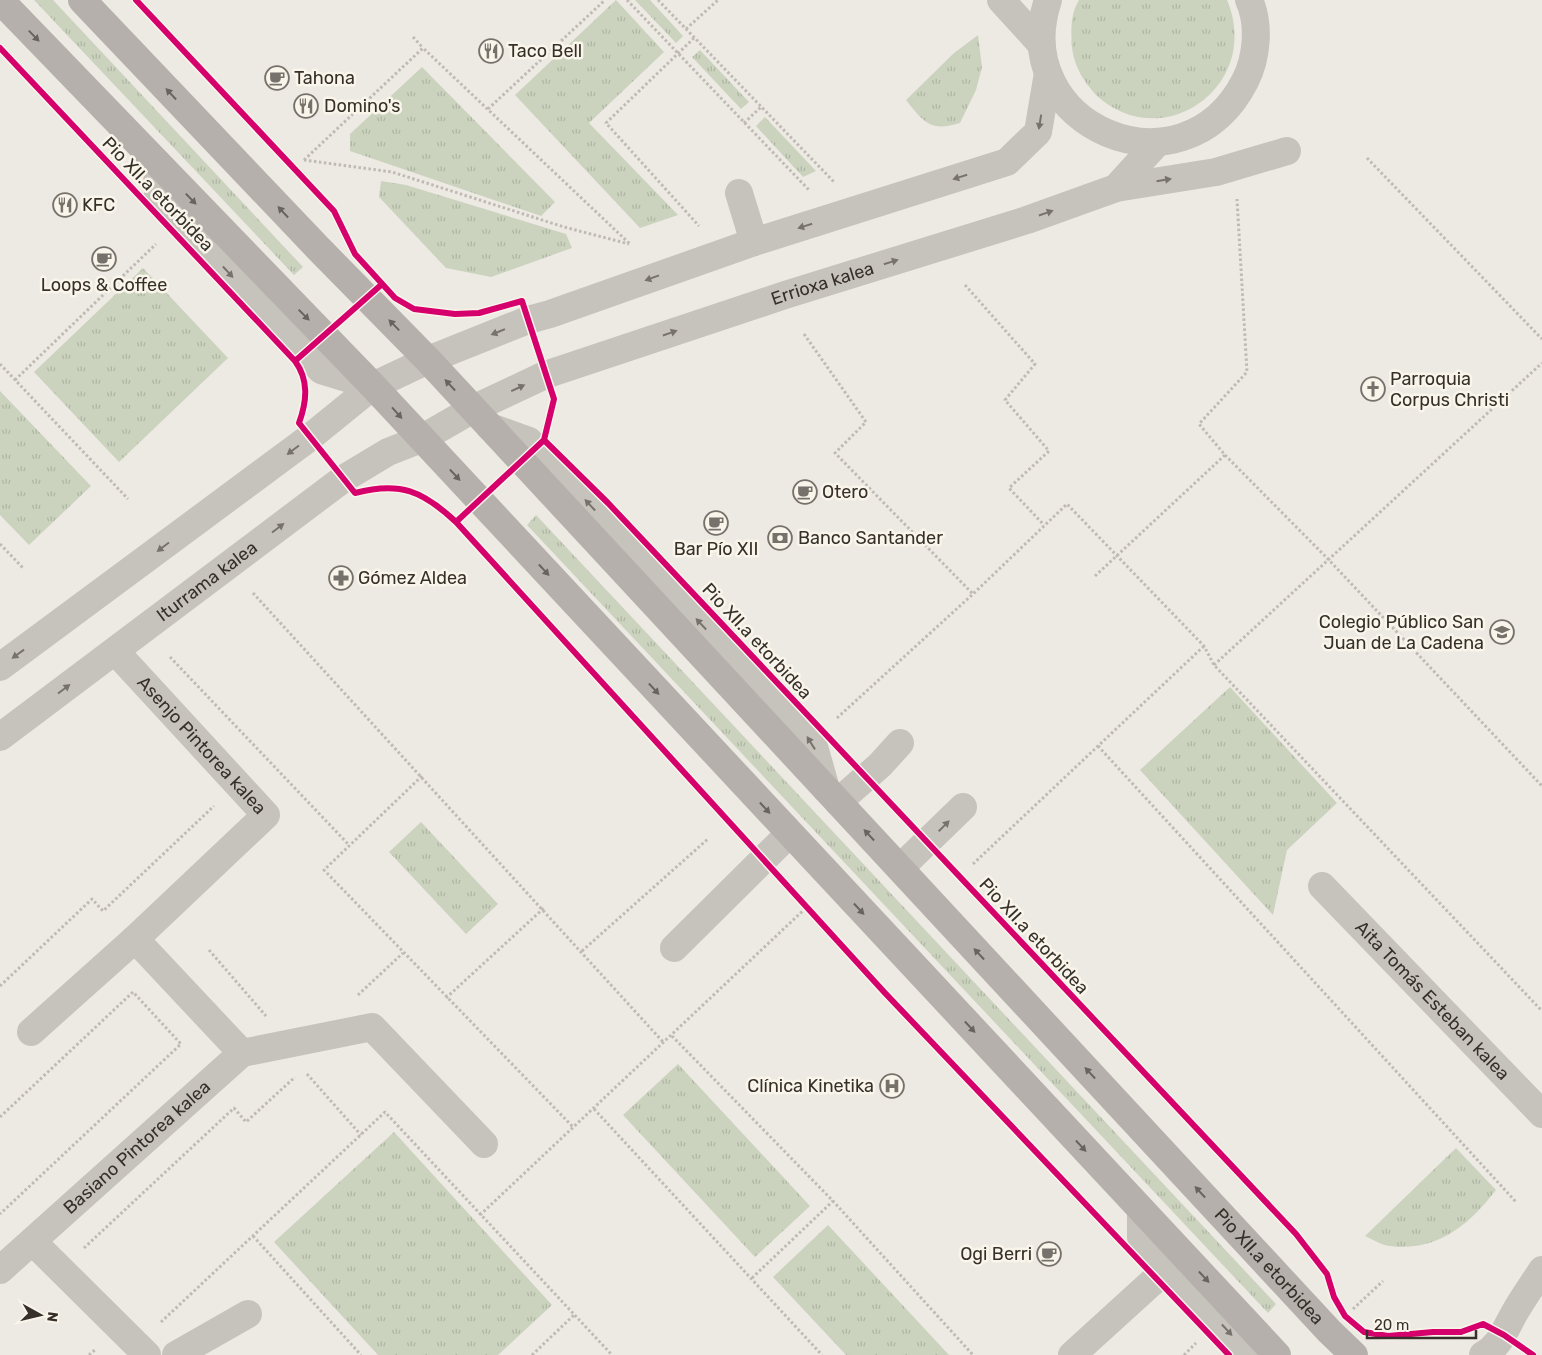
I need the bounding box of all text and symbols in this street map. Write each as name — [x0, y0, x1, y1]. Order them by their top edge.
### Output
one-way arrow — [28, 29, 40, 41]
restaurant icon: Taco Bell — [478, 38, 504, 64]
place label: Taco Bell — [508, 40, 582, 62]
cafe icon: Tahona — [264, 65, 290, 91]
place label: Tahona — [294, 67, 355, 89]
one-way arrow — [165, 88, 177, 100]
restaurant icon: Domino's — [293, 93, 319, 119]
place label: Domino's — [324, 95, 401, 117]
one-way arrow — [1036, 114, 1044, 130]
street label: Pio XII.a etorbidea — [98, 132, 218, 256]
one-way arrow — [953, 174, 968, 181]
one-way arrow — [1157, 176, 1173, 184]
restaurant icon: KFC — [52, 192, 78, 218]
one-way arrow — [184, 193, 196, 205]
place label: KFC — [82, 194, 115, 216]
one-way arrow — [277, 206, 289, 218]
one-way arrow — [1039, 209, 1054, 216]
one-way arrow — [798, 222, 813, 230]
cafe icon: Loops & Coffee — [91, 246, 117, 272]
street label: Errioxa kalea — [768, 257, 877, 310]
one-way arrow — [884, 257, 899, 265]
one-way arrow — [222, 266, 234, 278]
place label: Loops & Coffee — [41, 274, 167, 296]
one-way arrow — [644, 275, 659, 282]
one-way arrow — [298, 309, 310, 321]
one-way arrow — [388, 319, 400, 331]
one-way arrow — [490, 328, 505, 336]
one-way arrow — [663, 329, 678, 337]
place label: Parroquia Corpus Christi — [1390, 368, 1509, 411]
church icon: Parroquia Corpus Christi — [1360, 376, 1386, 402]
one-way arrow — [445, 378, 456, 391]
one-way arrow — [510, 384, 525, 393]
one-way arrow — [391, 406, 403, 418]
one-way arrow — [286, 445, 300, 455]
one-way arrow — [449, 469, 461, 481]
cafe icon: Otero — [792, 479, 818, 505]
place label: Otero — [822, 481, 868, 503]
one-way arrow — [584, 500, 596, 512]
cafe icon: Bar Pío XII — [703, 510, 729, 536]
one-way arrow — [271, 523, 285, 533]
bank icon: Banco Santander — [767, 525, 793, 551]
place label: Banco Santander — [798, 527, 943, 549]
street label: Iturrama kalea — [152, 536, 262, 626]
place label: Bar Pío XII — [674, 538, 758, 560]
one-way arrow — [156, 542, 170, 552]
one-way arrow — [538, 564, 550, 576]
pharmacy icon: Gómez Aldea — [328, 565, 354, 591]
place label: Gómez Aldea — [358, 567, 467, 589]
street label: Pio XII.a etorbidea — [698, 578, 816, 704]
place label: Colegio Público San Juan de La Cadena — [1319, 611, 1484, 654]
one-way arrow — [695, 618, 707, 630]
school or university icon: Colegio Público San Juan de La Cadena — [1489, 619, 1515, 645]
one-way arrow — [11, 649, 25, 659]
street label: Asenjo Pintorea kalea — [133, 671, 271, 819]
one-way arrow — [649, 683, 660, 696]
one-way arrow — [57, 684, 71, 694]
one-way arrow — [806, 736, 815, 750]
one-way arrow — [759, 802, 771, 814]
one-way arrow — [938, 820, 950, 832]
one-way arrow — [863, 829, 875, 841]
street label: Pio XII.a etorbidea — [975, 873, 1093, 999]
one-way arrow — [853, 902, 865, 914]
street label: Aita Tomás Esteban kalea — [1351, 916, 1514, 1085]
one-way arrow — [973, 948, 985, 960]
one-way arrow — [964, 1021, 976, 1033]
one-way arrow — [1084, 1068, 1096, 1080]
hospital icon: Clínica Kinetika — [879, 1073, 905, 1099]
place label: Clínica Kinetika — [747, 1075, 874, 1097]
street label: Basiano Pintorea kalea — [59, 1076, 215, 1219]
one-way arrow — [1075, 1140, 1087, 1152]
one-way arrow — [1194, 1187, 1206, 1199]
street label: Pio XII.a etorbidea — [1210, 1204, 1329, 1329]
cafe icon: Ogi Berri — [1036, 1241, 1062, 1267]
place label: Ogi Berri — [960, 1243, 1032, 1265]
one-way arrow — [1198, 1271, 1210, 1283]
north arrow — [15, 1290, 65, 1340]
scale bar — [1367, 1308, 1476, 1340]
text: N — [43, 1311, 61, 1323]
text: 20 m — [1374, 1316, 1409, 1334]
one-way arrow — [1221, 1323, 1233, 1335]

